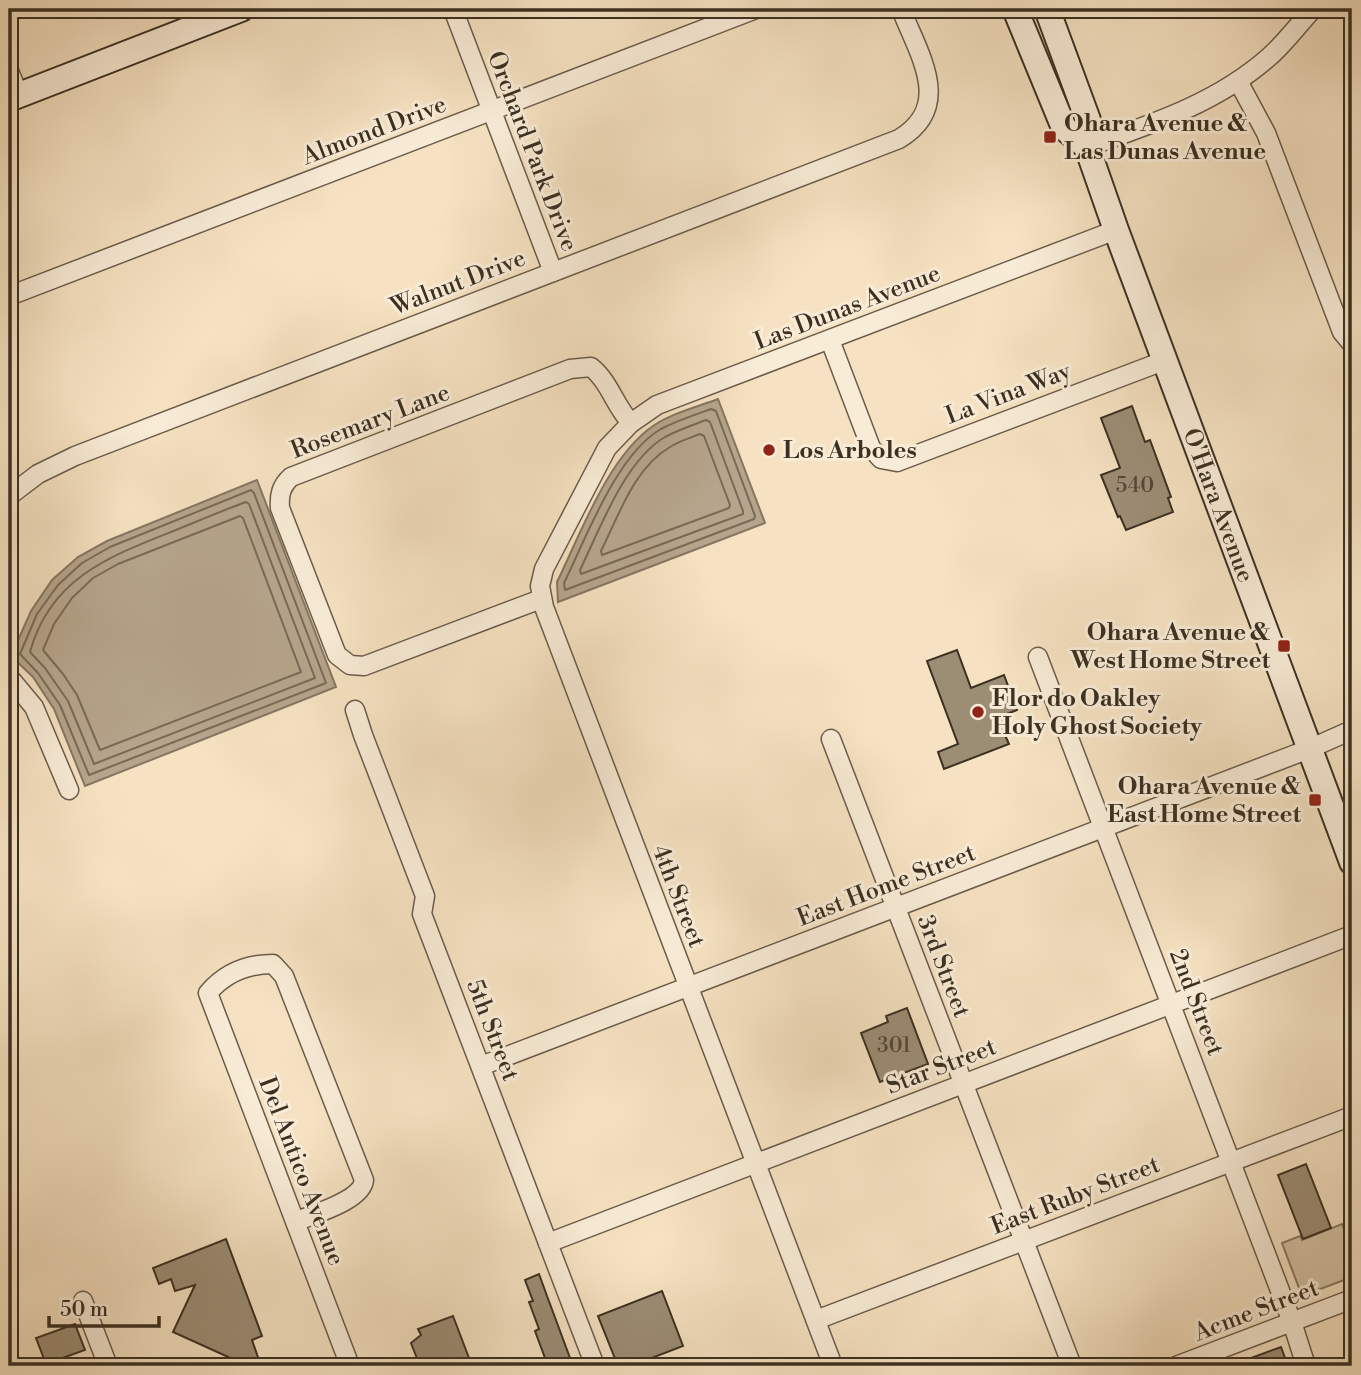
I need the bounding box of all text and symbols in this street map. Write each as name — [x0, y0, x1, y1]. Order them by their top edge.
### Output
street label: Orchard Park Drive — [480, 47, 584, 256]
street label: Almond Drive — [297, 90, 451, 173]
place label: Ohara Avenue & Las Dunas Avenue — [1064, 109, 1266, 167]
marker: Ohara Avenue & Las Dunas Avenue — [1042, 129, 1058, 145]
street label: Walnut Drive — [386, 243, 530, 323]
street label: Las Dunas Avenue — [750, 259, 945, 357]
street label: La Vina Way — [941, 356, 1076, 432]
street label: Rosemary Lane — [287, 378, 454, 466]
street label: O'Hara Avenue — [1175, 424, 1260, 587]
place label: Los Arboles — [783, 436, 917, 466]
marker: Los Arboles — [761, 442, 777, 458]
house number: 540 — [1116, 473, 1154, 499]
place label: Ohara Avenue & West Home Street — [1070, 618, 1270, 676]
marker: Ohara Avenue & West Home Street — [1276, 638, 1292, 654]
place label: Flor do Oakley Holy Ghost Society — [992, 684, 1203, 742]
marker: Flor do Oakley Holy Ghost Society — [970, 704, 986, 720]
place label: Ohara Avenue & East Home Street — [1107, 772, 1301, 830]
marker: Ohara Avenue & East Home Street — [1307, 792, 1323, 808]
street label: East Home Street — [793, 838, 980, 934]
street label: 4th Street — [645, 841, 712, 952]
street label: 3rd Street — [910, 911, 976, 1022]
street label: 2nd Street — [1162, 945, 1230, 1060]
street label: 5th Street — [459, 975, 525, 1086]
street label: Star Street — [882, 1032, 1001, 1102]
house number: 301 — [877, 1033, 911, 1059]
street label: Del Antico Avenue — [251, 1073, 351, 1270]
street label: East Ruby Street — [987, 1150, 1164, 1242]
street label: Acme Street — [1189, 1273, 1323, 1349]
scale bar — [49, 1284, 159, 1328]
text: 50 m — [60, 1297, 108, 1323]

